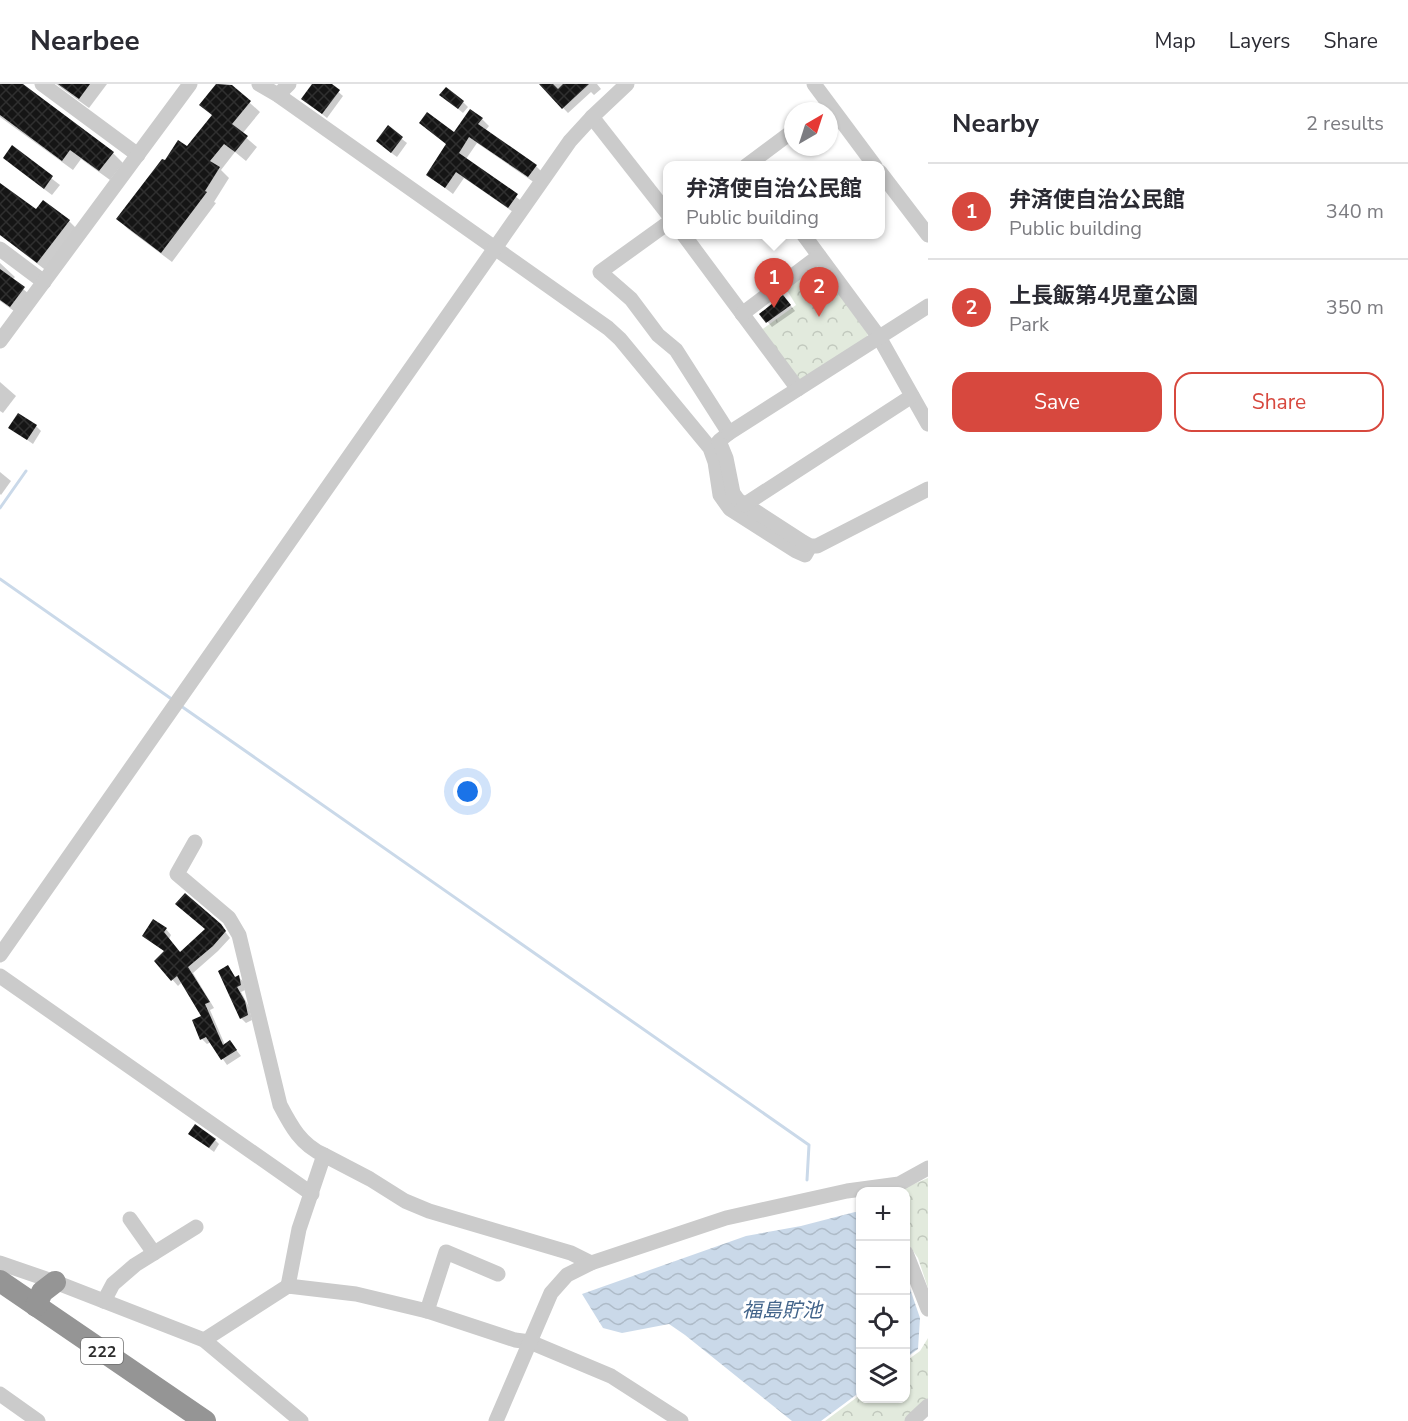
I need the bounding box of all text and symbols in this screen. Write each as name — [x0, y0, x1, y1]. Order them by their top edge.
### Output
text: Nearbee — [30, 22, 140, 60]
text: Map — [1154, 27, 1196, 55]
text: Layers — [1229, 27, 1290, 55]
text: Share — [1323, 27, 1378, 55]
north arrow — [784, 102, 838, 156]
text: Nearby — [952, 106, 1039, 141]
text: 2 results — [1306, 110, 1384, 137]
popup — [663, 161, 885, 239]
text: 弁済使自治公民館 — [686, 174, 862, 204]
text: 弁済使自治公民館 — [1009, 185, 1185, 215]
text: 1 — [966, 198, 978, 225]
text: 340 m — [1326, 198, 1384, 225]
text: Public building — [686, 204, 819, 231]
text: Public building — [1009, 215, 1142, 242]
pin: 1 — [754, 258, 794, 308]
pin: 2 — [800, 268, 838, 317]
text: 上長飯第4児童公園 — [1009, 281, 1198, 311]
text: 2 — [966, 294, 978, 321]
text: 350 m — [1326, 294, 1384, 321]
text: Park — [1009, 311, 1049, 338]
button: Save — [952, 372, 1162, 432]
button: Share — [1174, 372, 1384, 432]
your location — [453, 777, 482, 806]
map controls — [856, 1187, 910, 1403]
button: + — [856, 1187, 910, 1241]
button: − — [856, 1241, 910, 1295]
button: locate — [856, 1295, 910, 1349]
water label: 福島貯池 — [742, 1297, 824, 1324]
road number: 222 — [81, 1338, 123, 1364]
button: layers — [856, 1349, 910, 1403]

